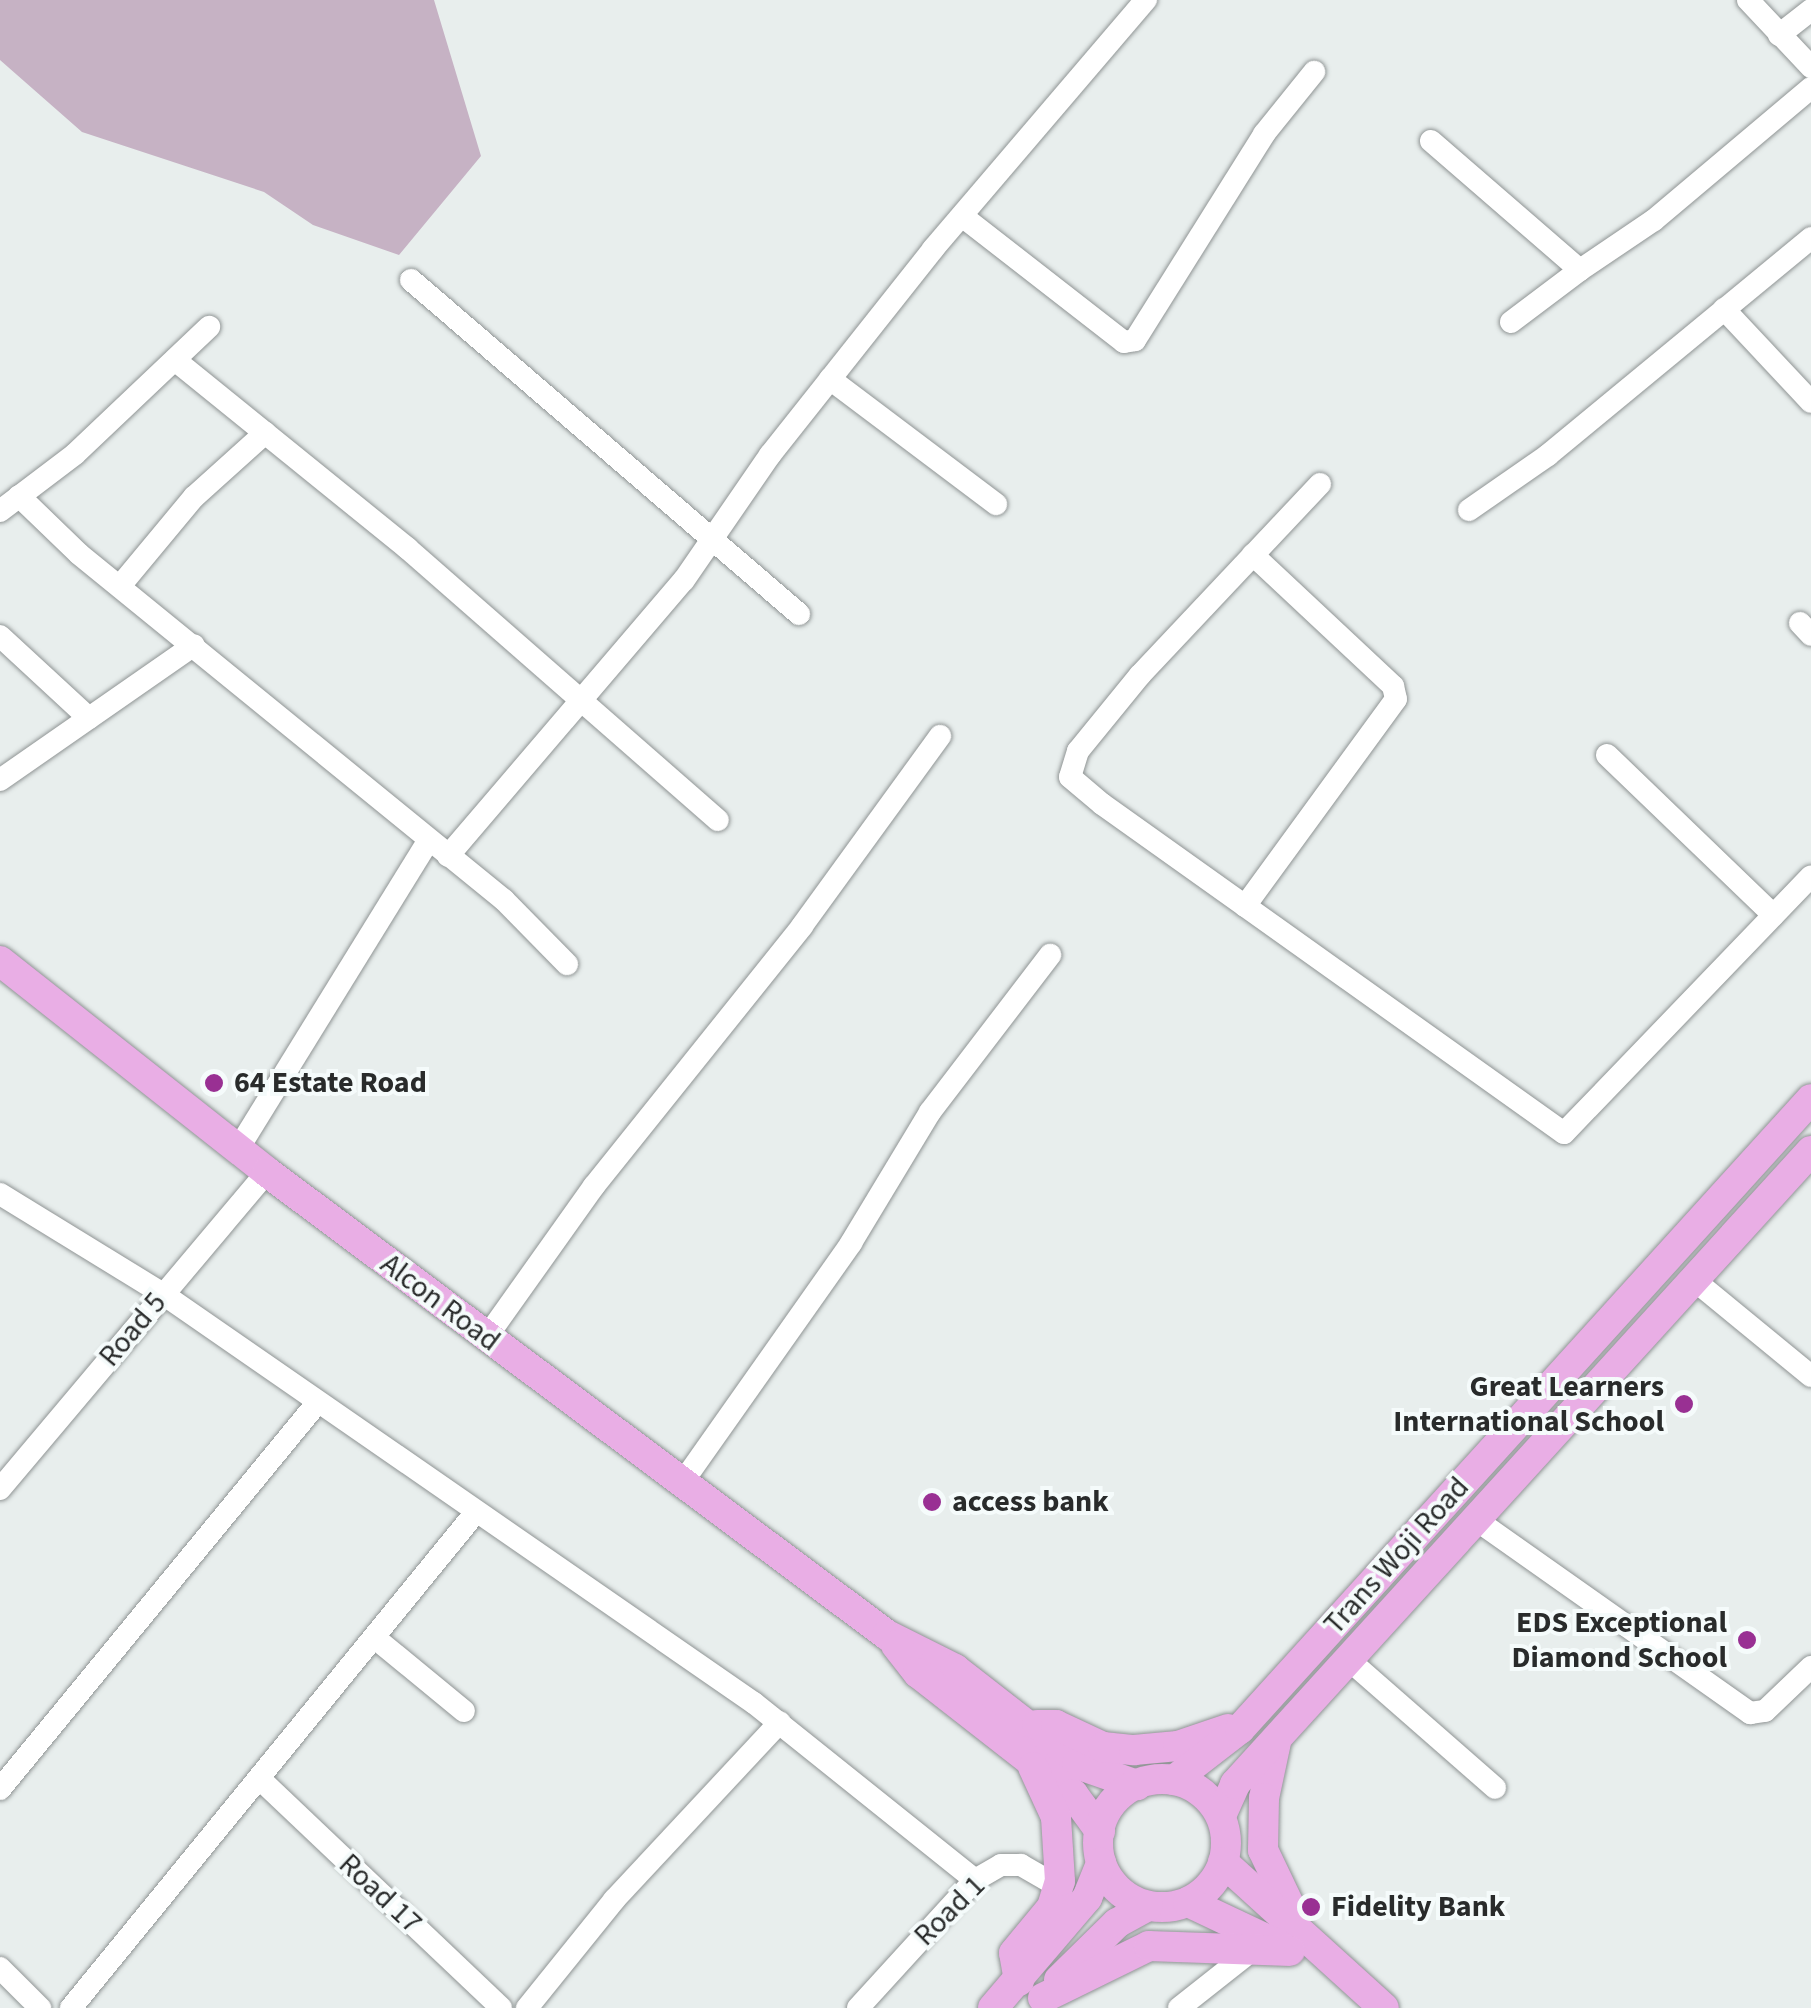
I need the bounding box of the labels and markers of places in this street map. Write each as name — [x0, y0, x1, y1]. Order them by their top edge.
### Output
place label: 64 Estate Road — [234, 1065, 427, 1101]
marker: 64 Estate Road — [203, 1072, 225, 1094]
place label: Great Learners International School — [1393, 1369, 1664, 1440]
marker: Great Learners International School — [1673, 1393, 1695, 1415]
place label: access bank — [952, 1484, 1109, 1520]
marker: access bank — [921, 1491, 943, 1513]
place label: EDS Exceptional Diamond School — [1511, 1605, 1727, 1676]
marker: EDS Exceptional Diamond School — [1736, 1629, 1758, 1651]
place label: Fidelity Bank — [1331, 1889, 1505, 1925]
marker: Fidelity Bank — [1300, 1896, 1322, 1918]

